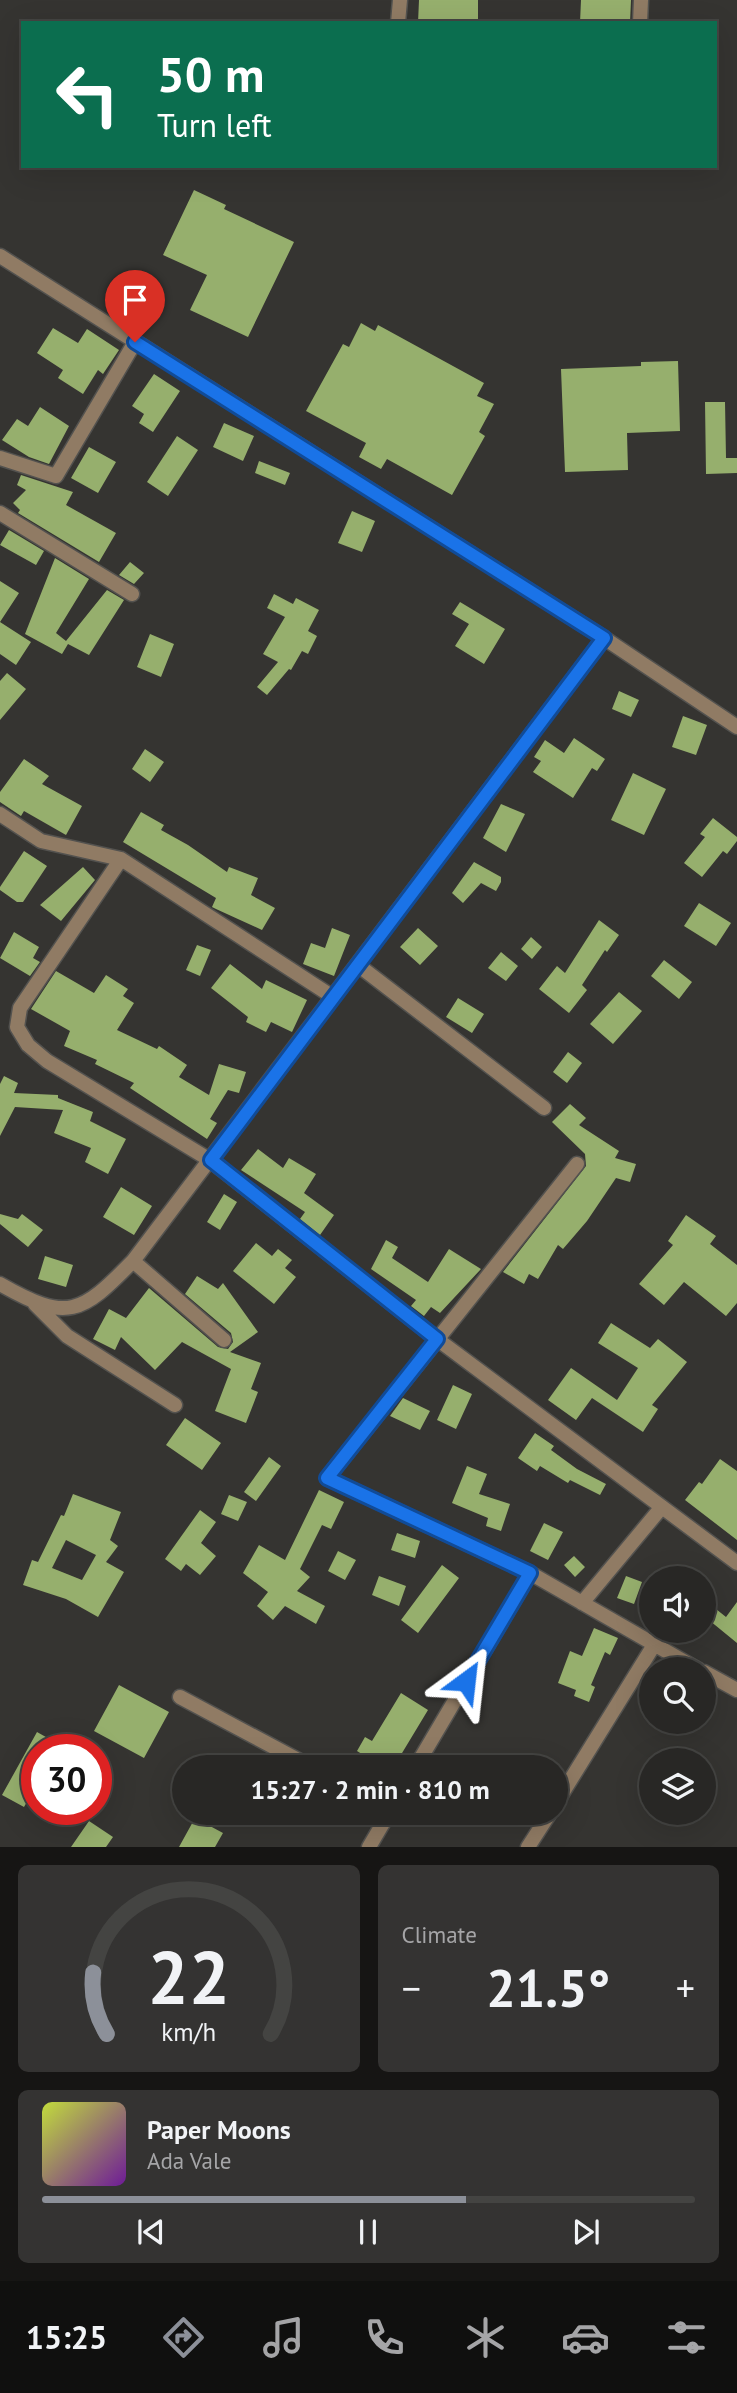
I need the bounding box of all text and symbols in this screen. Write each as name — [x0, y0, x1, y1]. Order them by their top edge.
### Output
text: 50 m — [157, 42, 264, 106]
icon: left — [42, 49, 133, 140]
text: Turn left — [157, 104, 272, 146]
pin — [105, 270, 165, 342]
icon: arrive — [116, 281, 154, 319]
map controls — [639, 1566, 716, 1825]
button: sound — [639, 1566, 716, 1643]
position arrow — [429, 1644, 503, 1718]
button: search — [639, 1657, 716, 1734]
speed limit sign: 30 — [21, 1734, 112, 1825]
button: layers — [639, 1748, 716, 1825]
text: 15:27 · 2 min · 810 m — [250, 1773, 490, 1806]
text: Climate — [402, 1920, 477, 1949]
text: 22 — [147, 1931, 230, 2025]
text: 21.5° — [486, 1954, 610, 2021]
text: − — [402, 1963, 421, 2012]
text: + — [676, 1963, 695, 2012]
text: km/h — [161, 2016, 216, 2048]
text: Paper Moons — [147, 2113, 291, 2146]
text: Ada Vale — [147, 2146, 231, 2175]
icon: previous — [132, 2213, 170, 2251]
icon: pause — [349, 2213, 387, 2251]
icon: next — [567, 2213, 605, 2251]
icon: directions — [159, 2313, 208, 2362]
icon: music — [259, 2313, 308, 2362]
icon: phone — [360, 2313, 409, 2362]
icon: climate — [461, 2313, 510, 2362]
icon: car — [561, 2313, 610, 2362]
icon: filters — [662, 2313, 711, 2362]
text: 15:25 — [26, 2316, 107, 2358]

